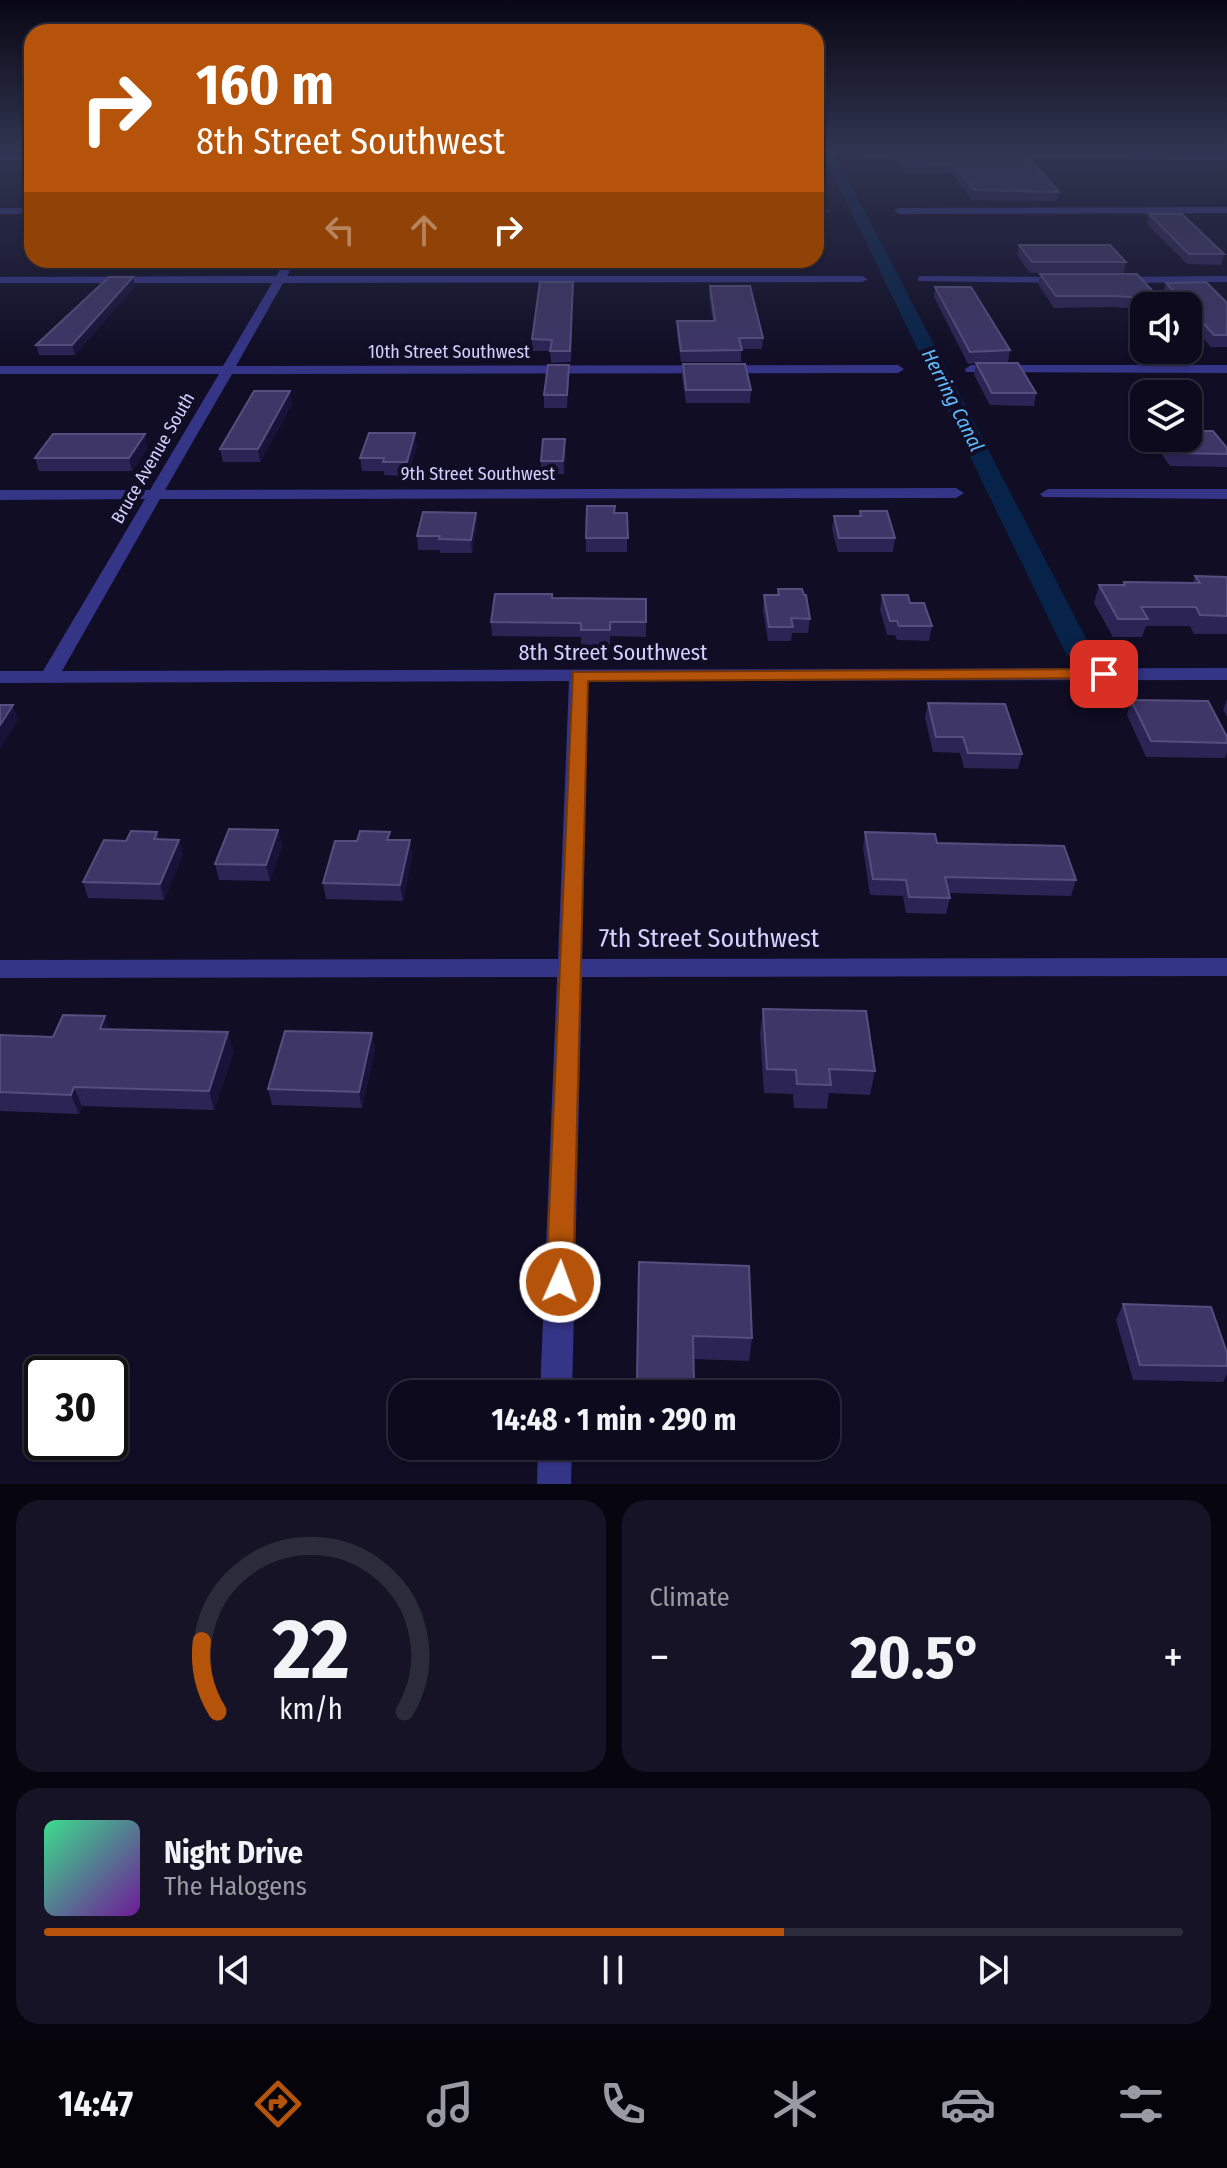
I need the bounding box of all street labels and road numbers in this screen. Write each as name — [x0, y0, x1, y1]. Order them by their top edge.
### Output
street label: 10th Street Southwest — [368, 341, 530, 363]
street label: Bruce Avenue South — [107, 389, 199, 527]
street label: 9th Street Southwest — [401, 463, 555, 485]
street label: 8th Street Southwest — [519, 639, 708, 666]
street label: 7th Street Southwest — [599, 923, 820, 954]

